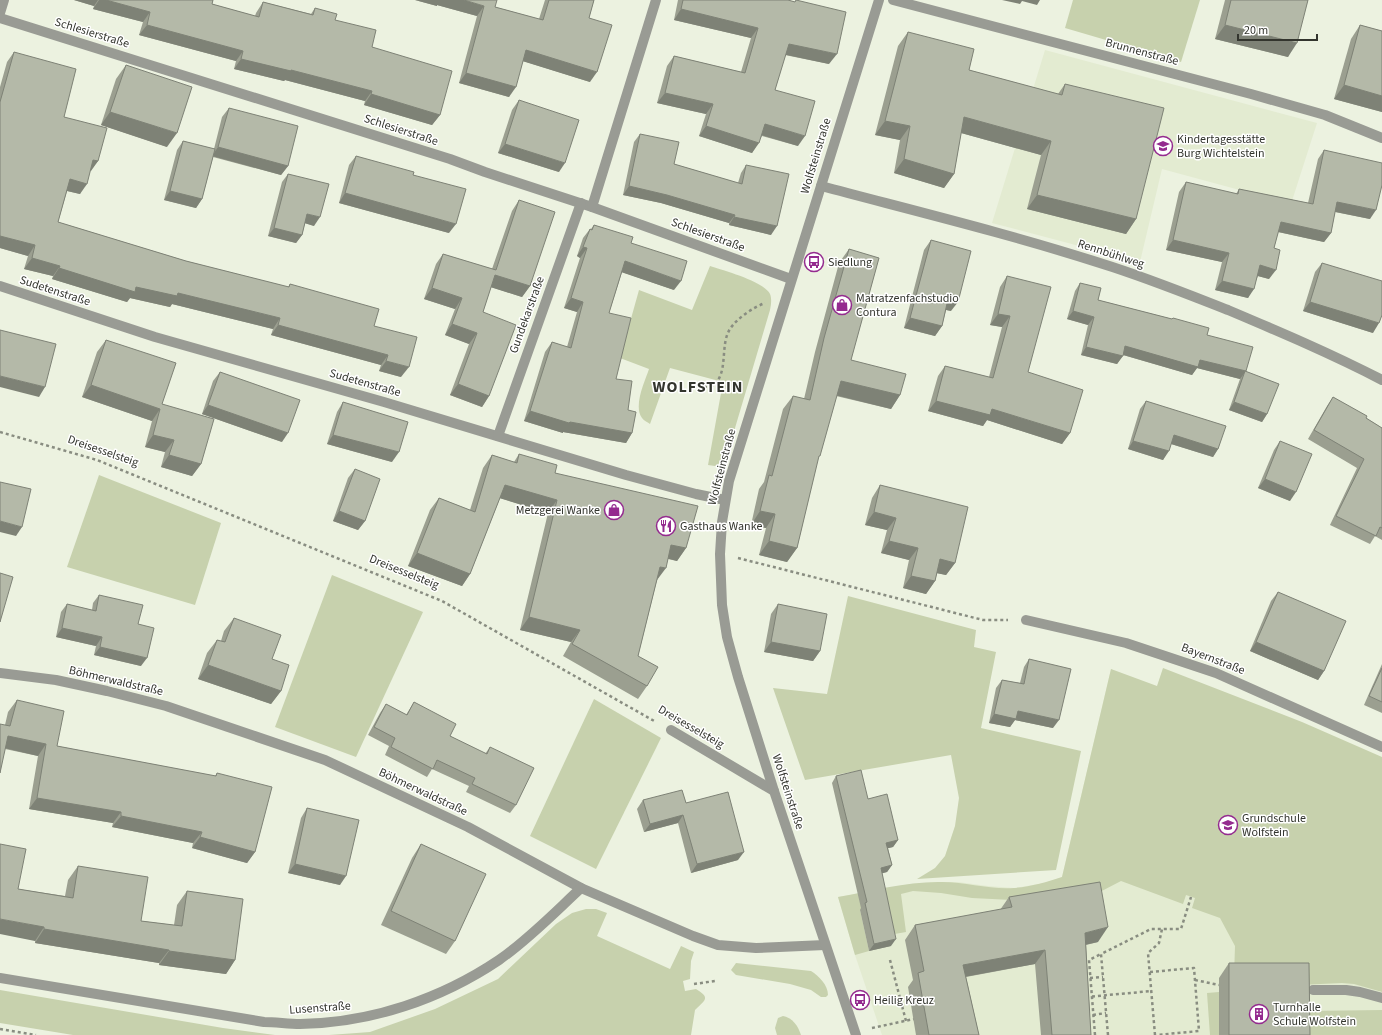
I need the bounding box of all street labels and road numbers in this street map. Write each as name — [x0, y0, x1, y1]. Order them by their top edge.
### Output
street label: Schlesierstraße — [53, 14, 131, 52]
street label: Brunnenstraße — [1104, 34, 1180, 70]
street label: Schlesierstraße — [362, 110, 440, 150]
street label: Wolfsteinstraße — [796, 116, 836, 196]
street label: Schlesierstraße — [669, 214, 747, 256]
street label: Rennbühlweg — [1076, 235, 1146, 273]
street label: Sudetenstraße — [17, 272, 93, 310]
street label: Gundekarstraße — [505, 274, 549, 356]
street label: Sudetenstraße — [327, 365, 403, 401]
street label: Wolfsteinstraße — [704, 427, 740, 507]
street label: Dreisesselsteig — [65, 431, 141, 471]
street label: Dreisesselsteig — [367, 550, 441, 594]
street label: Bayernstraße — [1179, 639, 1247, 679]
street label: Böhmerwaldstraße — [67, 662, 165, 700]
street label: Dreisesselsteig — [655, 701, 727, 753]
street label: Wolfsteinstraße — [768, 752, 808, 832]
street label: Böhmerwaldstraße — [376, 764, 470, 820]
street label: Lusenstraße — [289, 997, 351, 1019]

